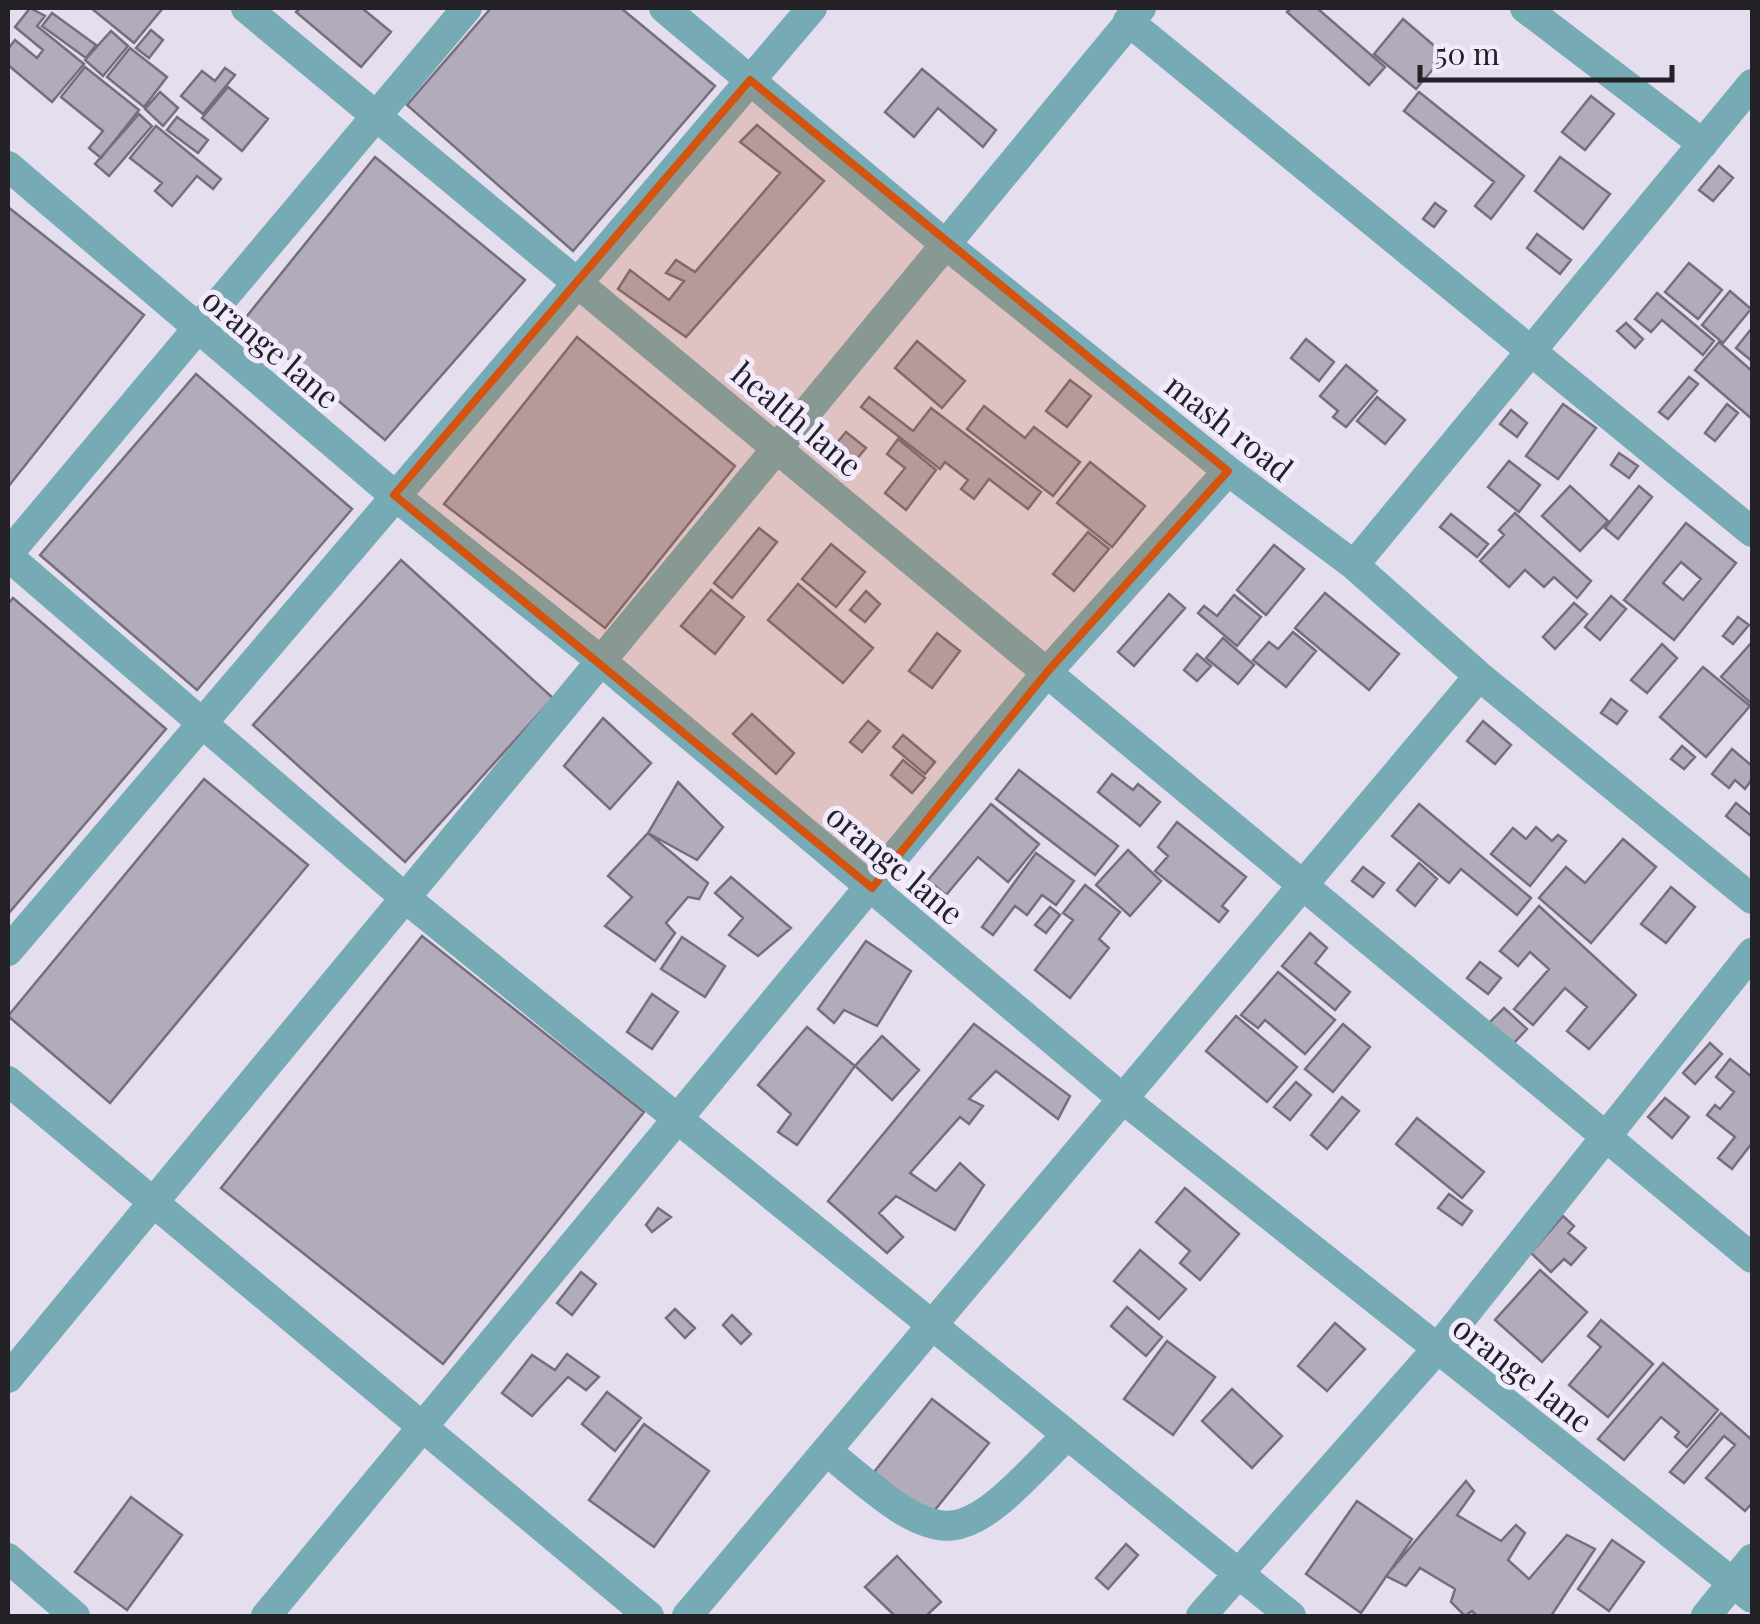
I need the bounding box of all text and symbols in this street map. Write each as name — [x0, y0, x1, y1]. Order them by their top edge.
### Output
scale bar — [1420, 20, 1672, 82]
text: 50 m — [1435, 33, 1500, 73]
street label: orange lane — [194, 277, 350, 417]
street label: health lane — [724, 351, 872, 485]
street label: mash road — [1157, 363, 1303, 489]
street label: orange lane — [818, 793, 974, 933]
street label: orange lane — [1445, 1305, 1603, 1441]

